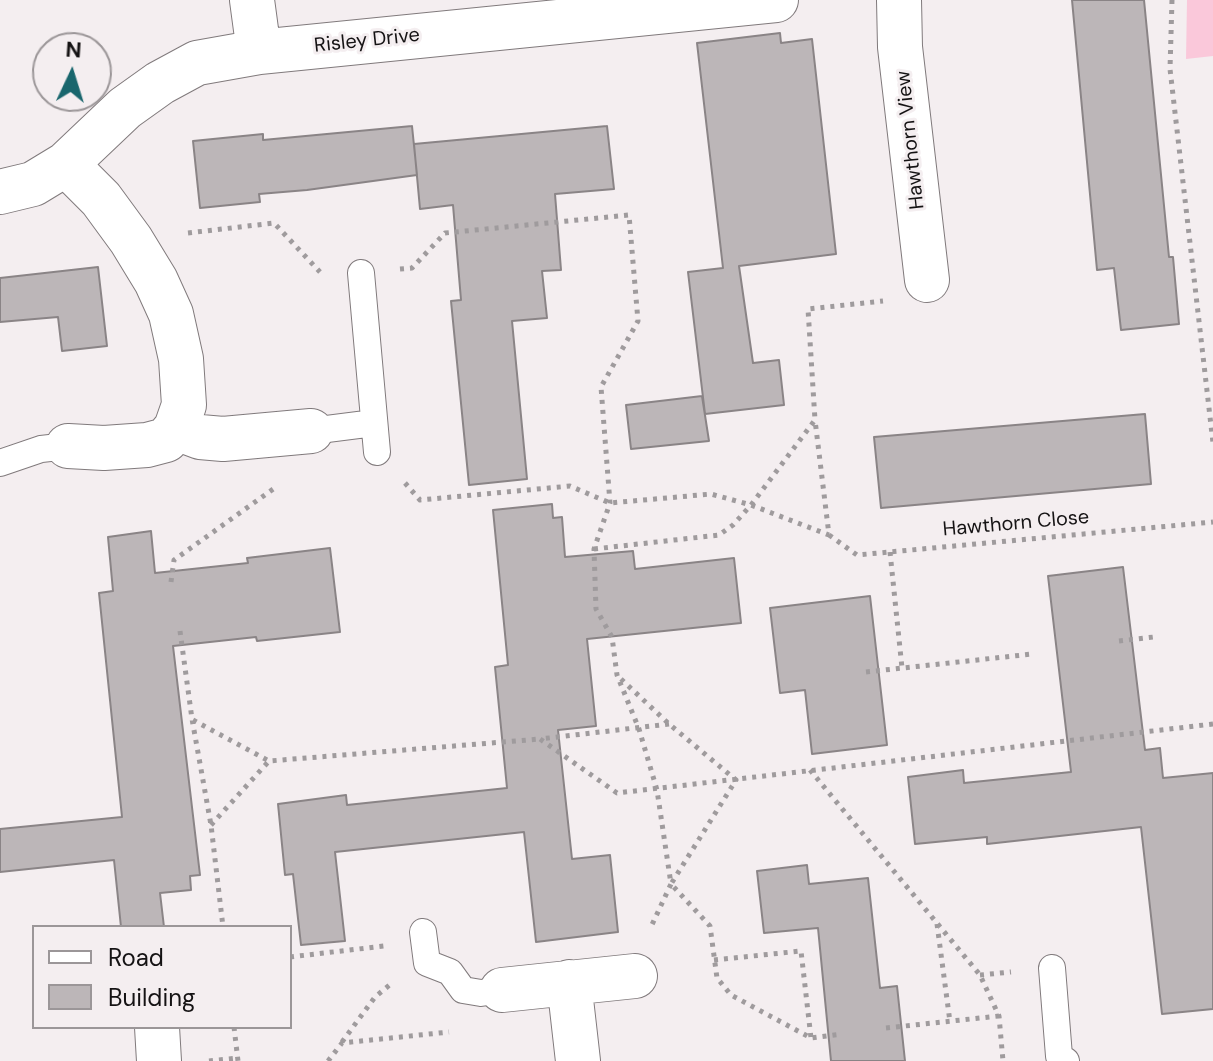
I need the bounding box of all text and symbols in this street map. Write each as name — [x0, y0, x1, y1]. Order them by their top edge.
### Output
street label: Risley Drive — [313, 24, 421, 58]
north arrow — [32, 32, 112, 112]
text: N — [65, 35, 83, 65]
street label: Hawthorn View — [892, 69, 930, 211]
street label: Hawthorn Close — [942, 506, 1090, 542]
legend — [32, 925, 292, 1029]
text: Road — [108, 942, 164, 973]
text: Building — [108, 982, 195, 1013]

